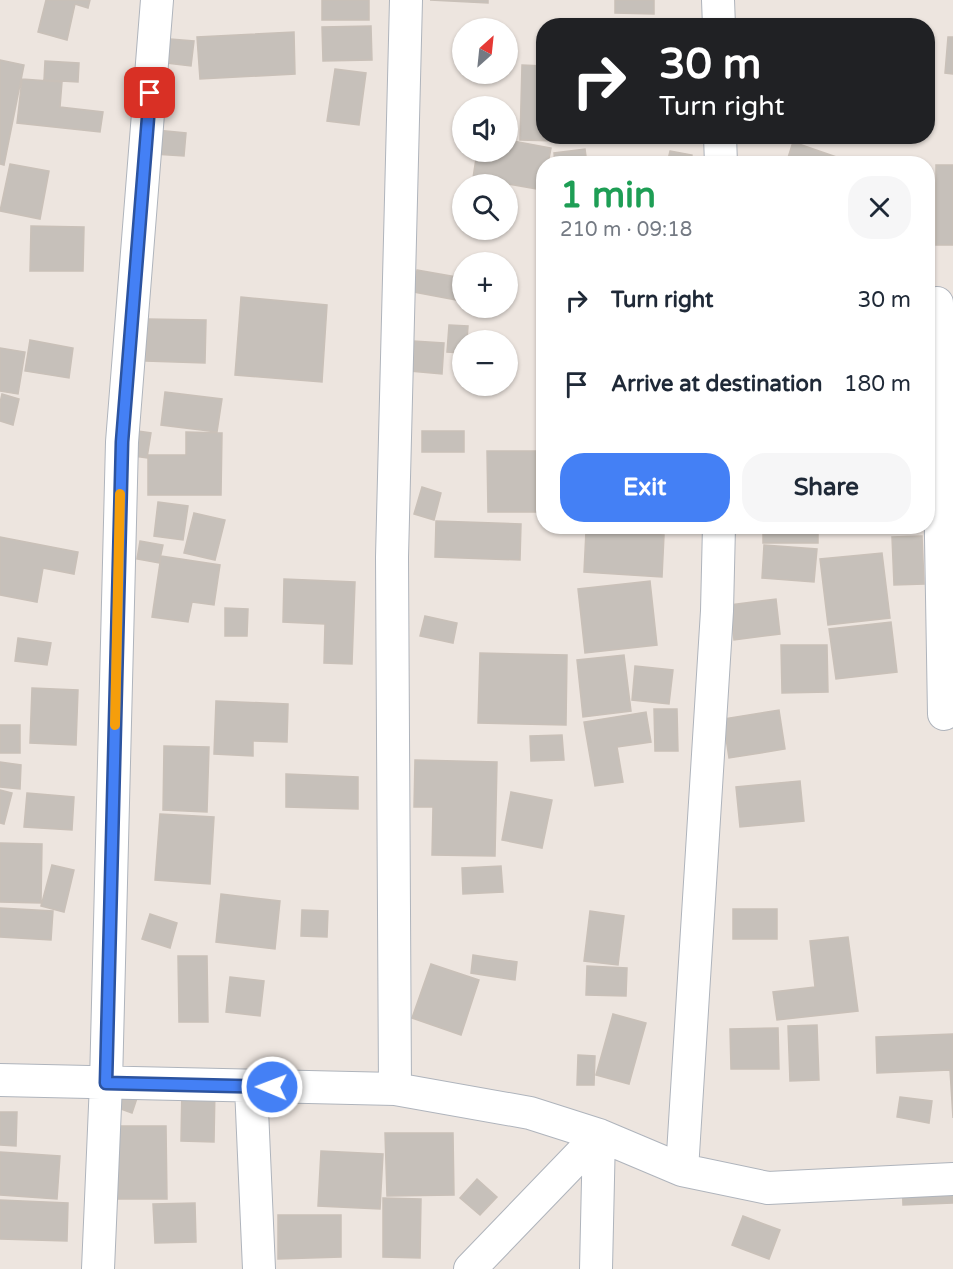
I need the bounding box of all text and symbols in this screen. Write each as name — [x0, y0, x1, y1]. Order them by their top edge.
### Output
north arrow — [452, 18, 518, 84]
map controls — [452, 18, 518, 396]
text: 30 m — [659, 39, 761, 90]
icon: right — [560, 42, 638, 120]
pin — [124, 67, 175, 118]
icon: arrive — [133, 76, 166, 109]
text: Turn right — [659, 90, 785, 123]
button: sound — [452, 96, 518, 162]
button: search — [452, 174, 518, 240]
text: 1 min — [560, 174, 656, 217]
button: close — [848, 176, 911, 239]
text: 210 m · 09:18 — [560, 218, 692, 242]
button: + — [452, 252, 518, 318]
icon: right — [560, 284, 593, 317]
text: Turn right — [611, 287, 713, 313]
text: 30 m — [857, 287, 911, 313]
button: − — [452, 330, 518, 396]
icon: arrive — [560, 368, 593, 401]
text: Arrive at destination — [611, 371, 822, 397]
text: 180 m — [844, 371, 911, 397]
button: Exit — [560, 453, 730, 522]
button: Share — [742, 453, 911, 522]
position arrow — [240, 1055, 304, 1119]

